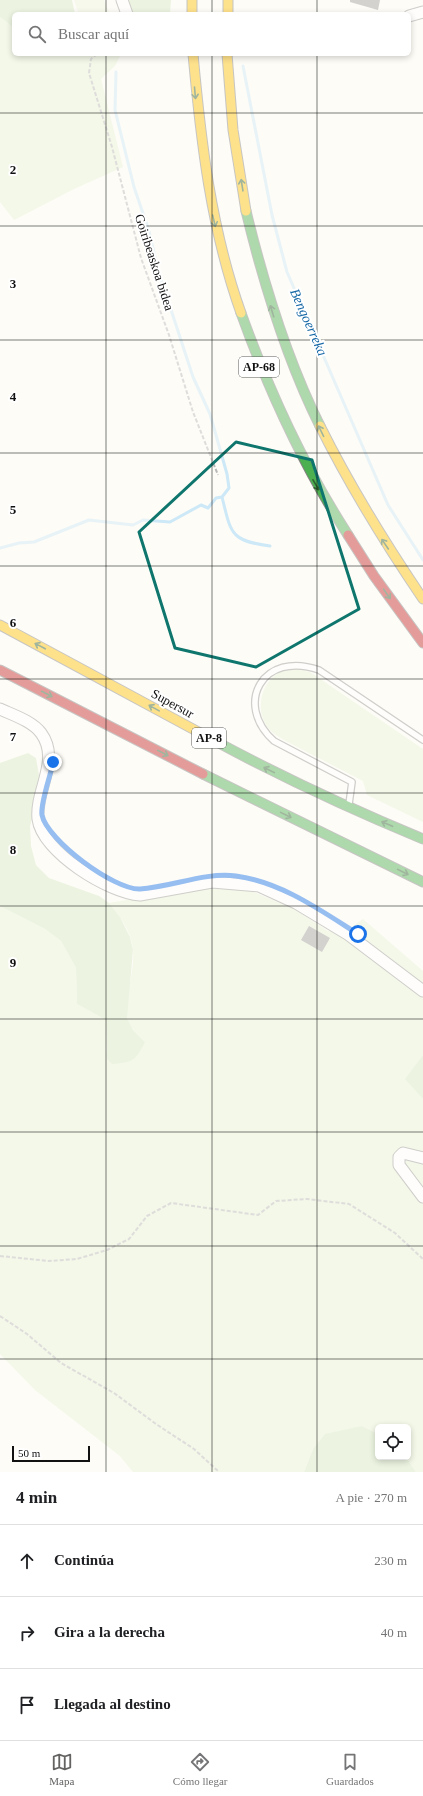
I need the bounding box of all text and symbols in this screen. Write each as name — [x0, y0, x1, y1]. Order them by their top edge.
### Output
search box — [12, 12, 411, 56]
icon: search — [26, 23, 48, 45]
text: Buscar aquí — [58, 26, 129, 42]
one-way arrow — [191, 86, 199, 99]
text: 2 — [10, 162, 16, 177]
one-way arrow — [238, 178, 246, 191]
street label: Goiribeaskoa bidea — [132, 212, 177, 313]
one-way arrow — [211, 215, 219, 228]
text: 3 — [10, 276, 17, 291]
water label: Bengoerreka — [287, 286, 330, 358]
one-way arrow — [268, 304, 275, 317]
road number: AP-68 — [239, 357, 279, 377]
text: 4 — [10, 389, 17, 404]
one-way arrow — [317, 426, 324, 438]
one-way arrow — [313, 479, 321, 491]
text: 5 — [10, 502, 17, 517]
one-way arrow — [381, 539, 389, 550]
one-way arrow — [383, 588, 391, 599]
text: 6 — [10, 615, 17, 630]
one-way arrow — [34, 642, 46, 650]
street label: Supersur — [149, 686, 197, 722]
one-way arrow — [41, 691, 53, 699]
one-way arrow — [149, 704, 161, 711]
road number: AP-8 — [192, 728, 226, 748]
text: 7 — [10, 729, 17, 744]
one-way arrow — [157, 750, 169, 757]
route end — [44, 753, 62, 771]
one-way arrow — [263, 766, 275, 773]
one-way arrow — [279, 812, 291, 819]
one-way arrow — [381, 820, 393, 828]
text: 8 — [10, 842, 17, 857]
one-way arrow — [396, 869, 408, 876]
route start — [349, 925, 367, 943]
text: 9 — [10, 955, 17, 970]
map controls — [375, 1424, 411, 1460]
button: locate — [375, 1424, 411, 1460]
scale bar — [12, 1444, 90, 1463]
text: 50 m — [18, 1447, 40, 1459]
text: 4 min — [16, 1488, 57, 1507]
text: A pie · 270 m — [336, 1490, 407, 1505]
icon: ahead — [16, 1550, 38, 1572]
text: Continúa — [54, 1552, 114, 1568]
text: 230 m — [374, 1553, 407, 1568]
icon: right — [16, 1622, 38, 1644]
text: Gira a la derecha — [54, 1624, 165, 1640]
text: 40 m — [381, 1625, 407, 1640]
icon: arrive — [16, 1694, 38, 1716]
text: Llegada al destino — [54, 1696, 171, 1712]
tab: Mapa — [49, 1751, 74, 1787]
tab: Cómo llegar — [173, 1751, 228, 1787]
tab: Guardados — [326, 1751, 374, 1787]

